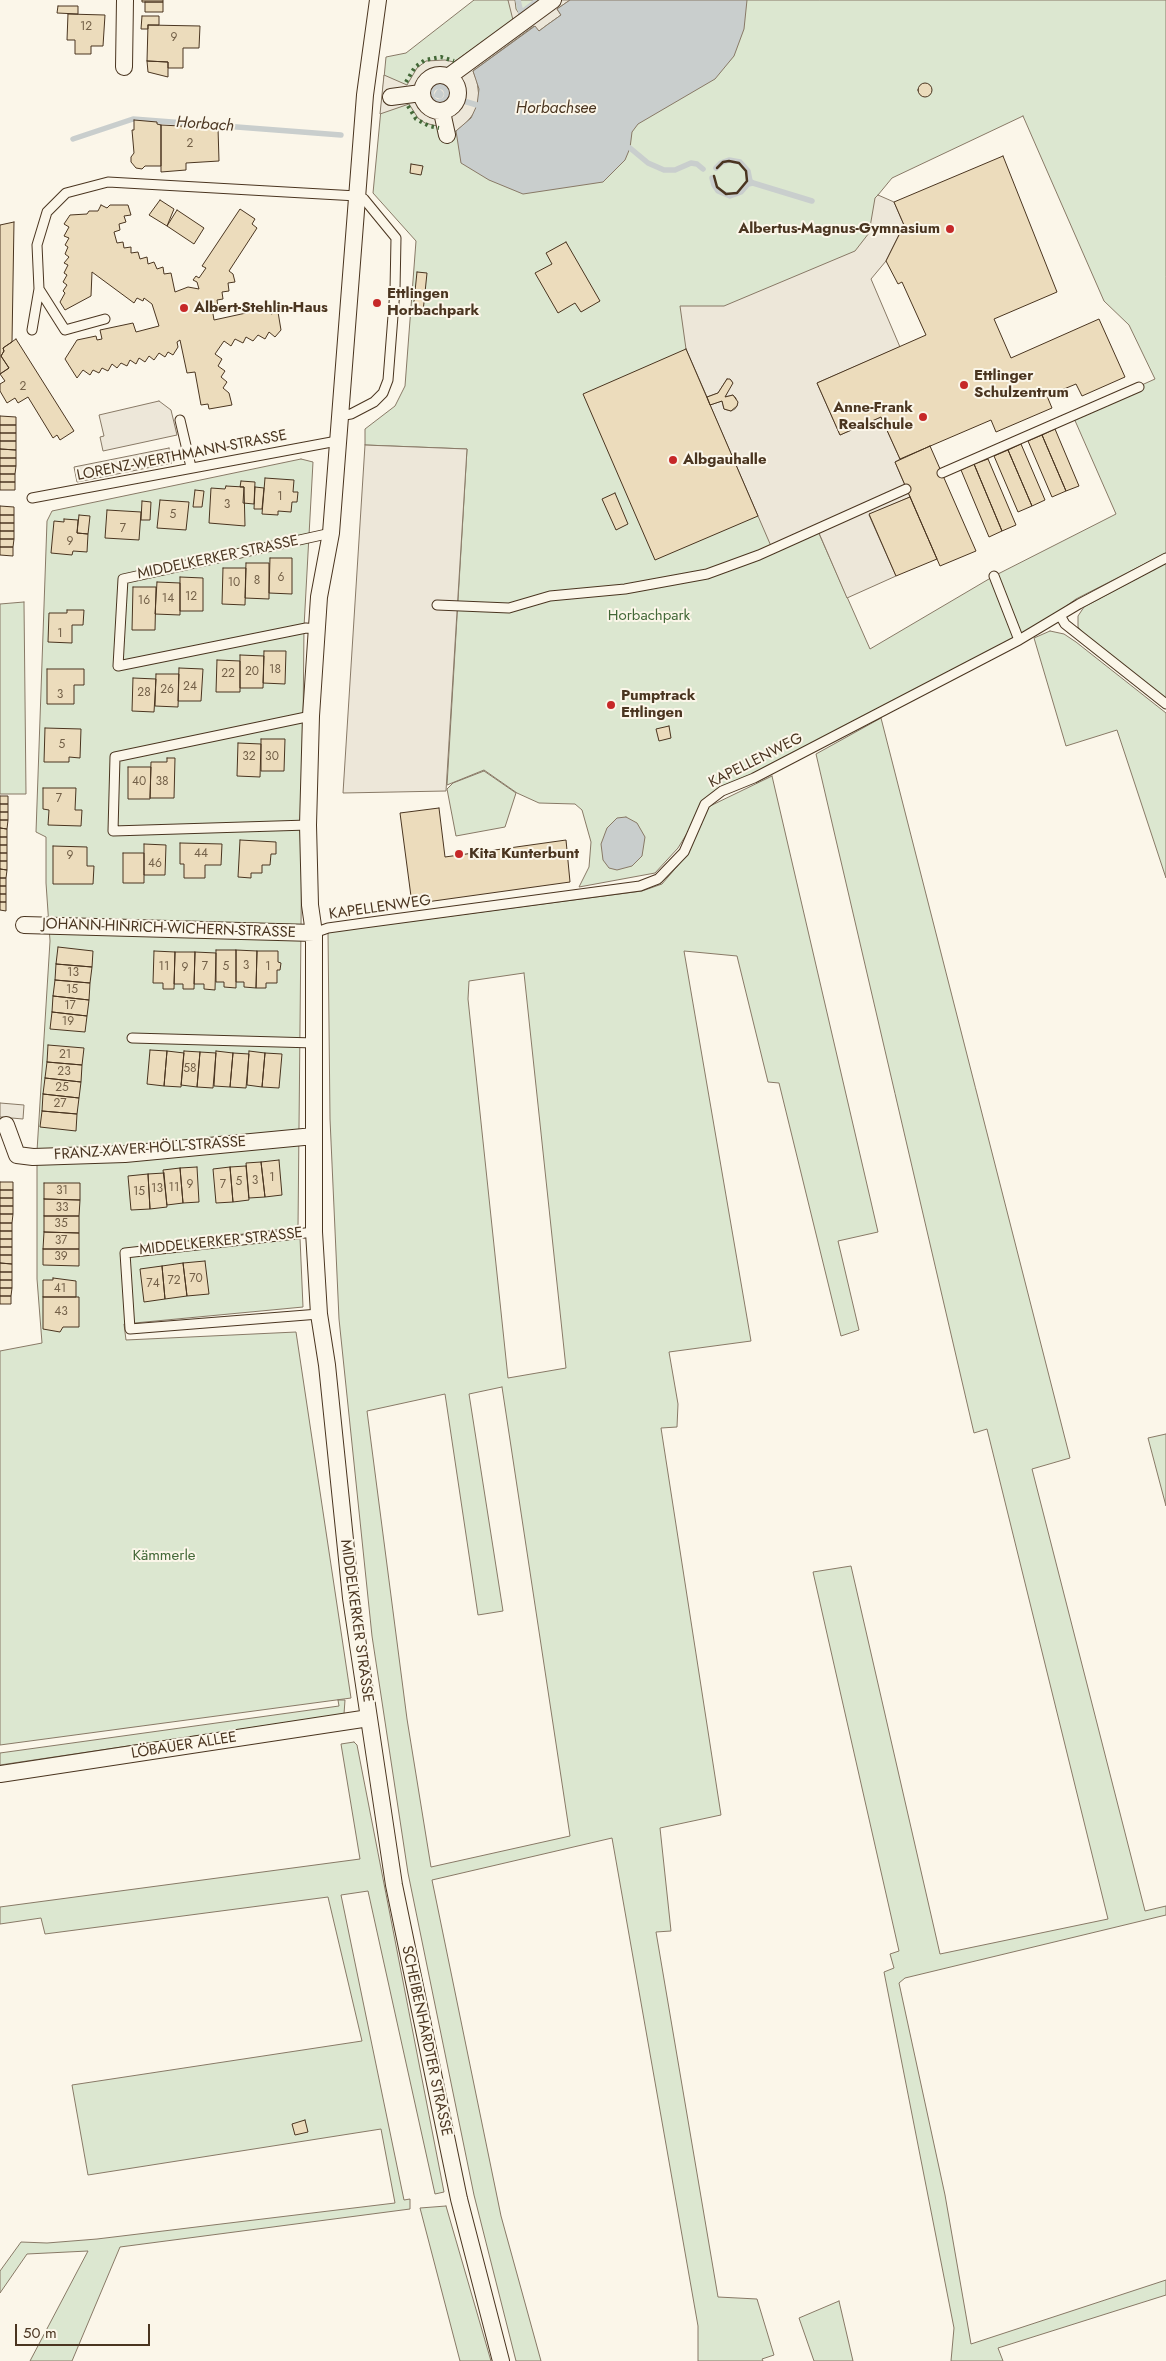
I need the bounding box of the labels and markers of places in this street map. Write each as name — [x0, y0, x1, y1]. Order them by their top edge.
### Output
place label: Albertus-Magnus-Gymnasium — [738, 220, 940, 238]
marker: Albertus-Magnus-Gymnasium — [944, 223, 956, 235]
place label: Ettlingen Horbachpark — [387, 285, 479, 320]
marker: Ettlingen Horbachpark — [371, 297, 383, 309]
place label: Albert-Stehlin-Haus — [194, 299, 328, 317]
marker: Albert-Stehlin-Haus — [178, 302, 190, 314]
place label: Ettlinger Schulzentrum — [974, 367, 1069, 402]
marker: Ettlinger Schulzentrum — [958, 379, 970, 391]
place label: Anne-Frank Realschule — [833, 399, 913, 434]
marker: Anne-Frank Realschule — [917, 411, 929, 423]
place label: Albgauhalle — [683, 451, 767, 469]
marker: Albgauhalle — [667, 454, 679, 466]
place label: Pumptrack Ettlingen — [621, 687, 695, 722]
marker: Pumptrack Ettlingen — [605, 699, 617, 711]
place label: Kita Kunterbunt — [469, 845, 579, 863]
marker: Kita Kunterbunt — [453, 848, 465, 860]

